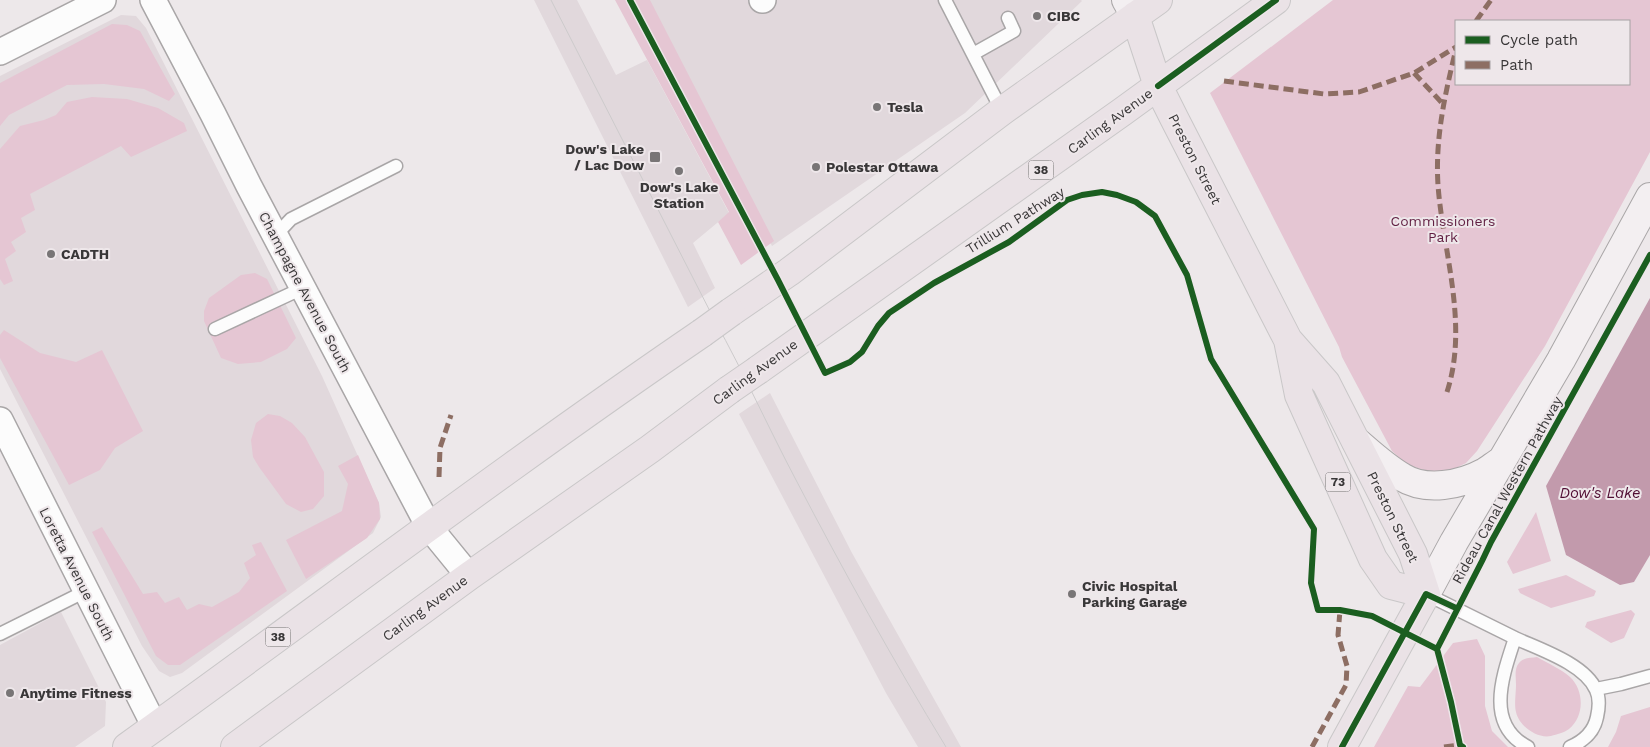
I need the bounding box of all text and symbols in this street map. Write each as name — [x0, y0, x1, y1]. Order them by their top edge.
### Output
place label: CIBC — [1047, 8, 1081, 24]
marker: CIBC — [1031, 10, 1043, 22]
legend — [1455, 20, 1630, 85]
text: Cycle path — [1500, 31, 1578, 49]
text: Path — [1500, 56, 1533, 74]
street label: Carling Avenue — [1064, 85, 1156, 157]
place label: Tesla — [887, 99, 924, 115]
marker: Tesla — [871, 101, 883, 113]
street label: Preston Street — [1165, 111, 1225, 207]
place label: Dow's Lake / Lac Dow — [565, 141, 644, 173]
marker: Dow's Lake / Lac Dow — [648, 150, 662, 164]
place label: Polestar Ottawa — [826, 159, 939, 175]
road number: 38 — [1028, 160, 1054, 180]
marker: Polestar Ottawa — [810, 161, 822, 173]
marker: Dow's Lake Station — [673, 165, 685, 177]
place label: Dow's Lake Station — [640, 179, 718, 211]
street label: Trillium Pathway — [963, 183, 1068, 257]
street label: Champagne Avenue South — [256, 209, 354, 375]
park label: Commissioners Park — [1391, 213, 1495, 245]
place label: CADTH — [61, 246, 109, 262]
marker: CADTH — [45, 248, 57, 260]
street label: Carling Avenue — [709, 336, 801, 408]
street label: Rideau Canal Western Pathway — [1449, 393, 1566, 587]
street label: Preston Street — [1364, 469, 1422, 565]
road number: 73 — [1326, 472, 1350, 492]
water label: Dow's Lake — [1559, 484, 1641, 502]
street label: Loretta Avenue South — [36, 505, 118, 643]
street label: Carling Avenue — [379, 572, 471, 644]
place label: Civic Hospital Parking Garage — [1082, 578, 1187, 610]
marker: Civic Hospital Parking Garage — [1066, 588, 1078, 600]
road number: 38 — [266, 628, 290, 646]
place label: Anytime Fitness — [20, 685, 132, 701]
marker: Anytime Fitness — [4, 687, 16, 699]

